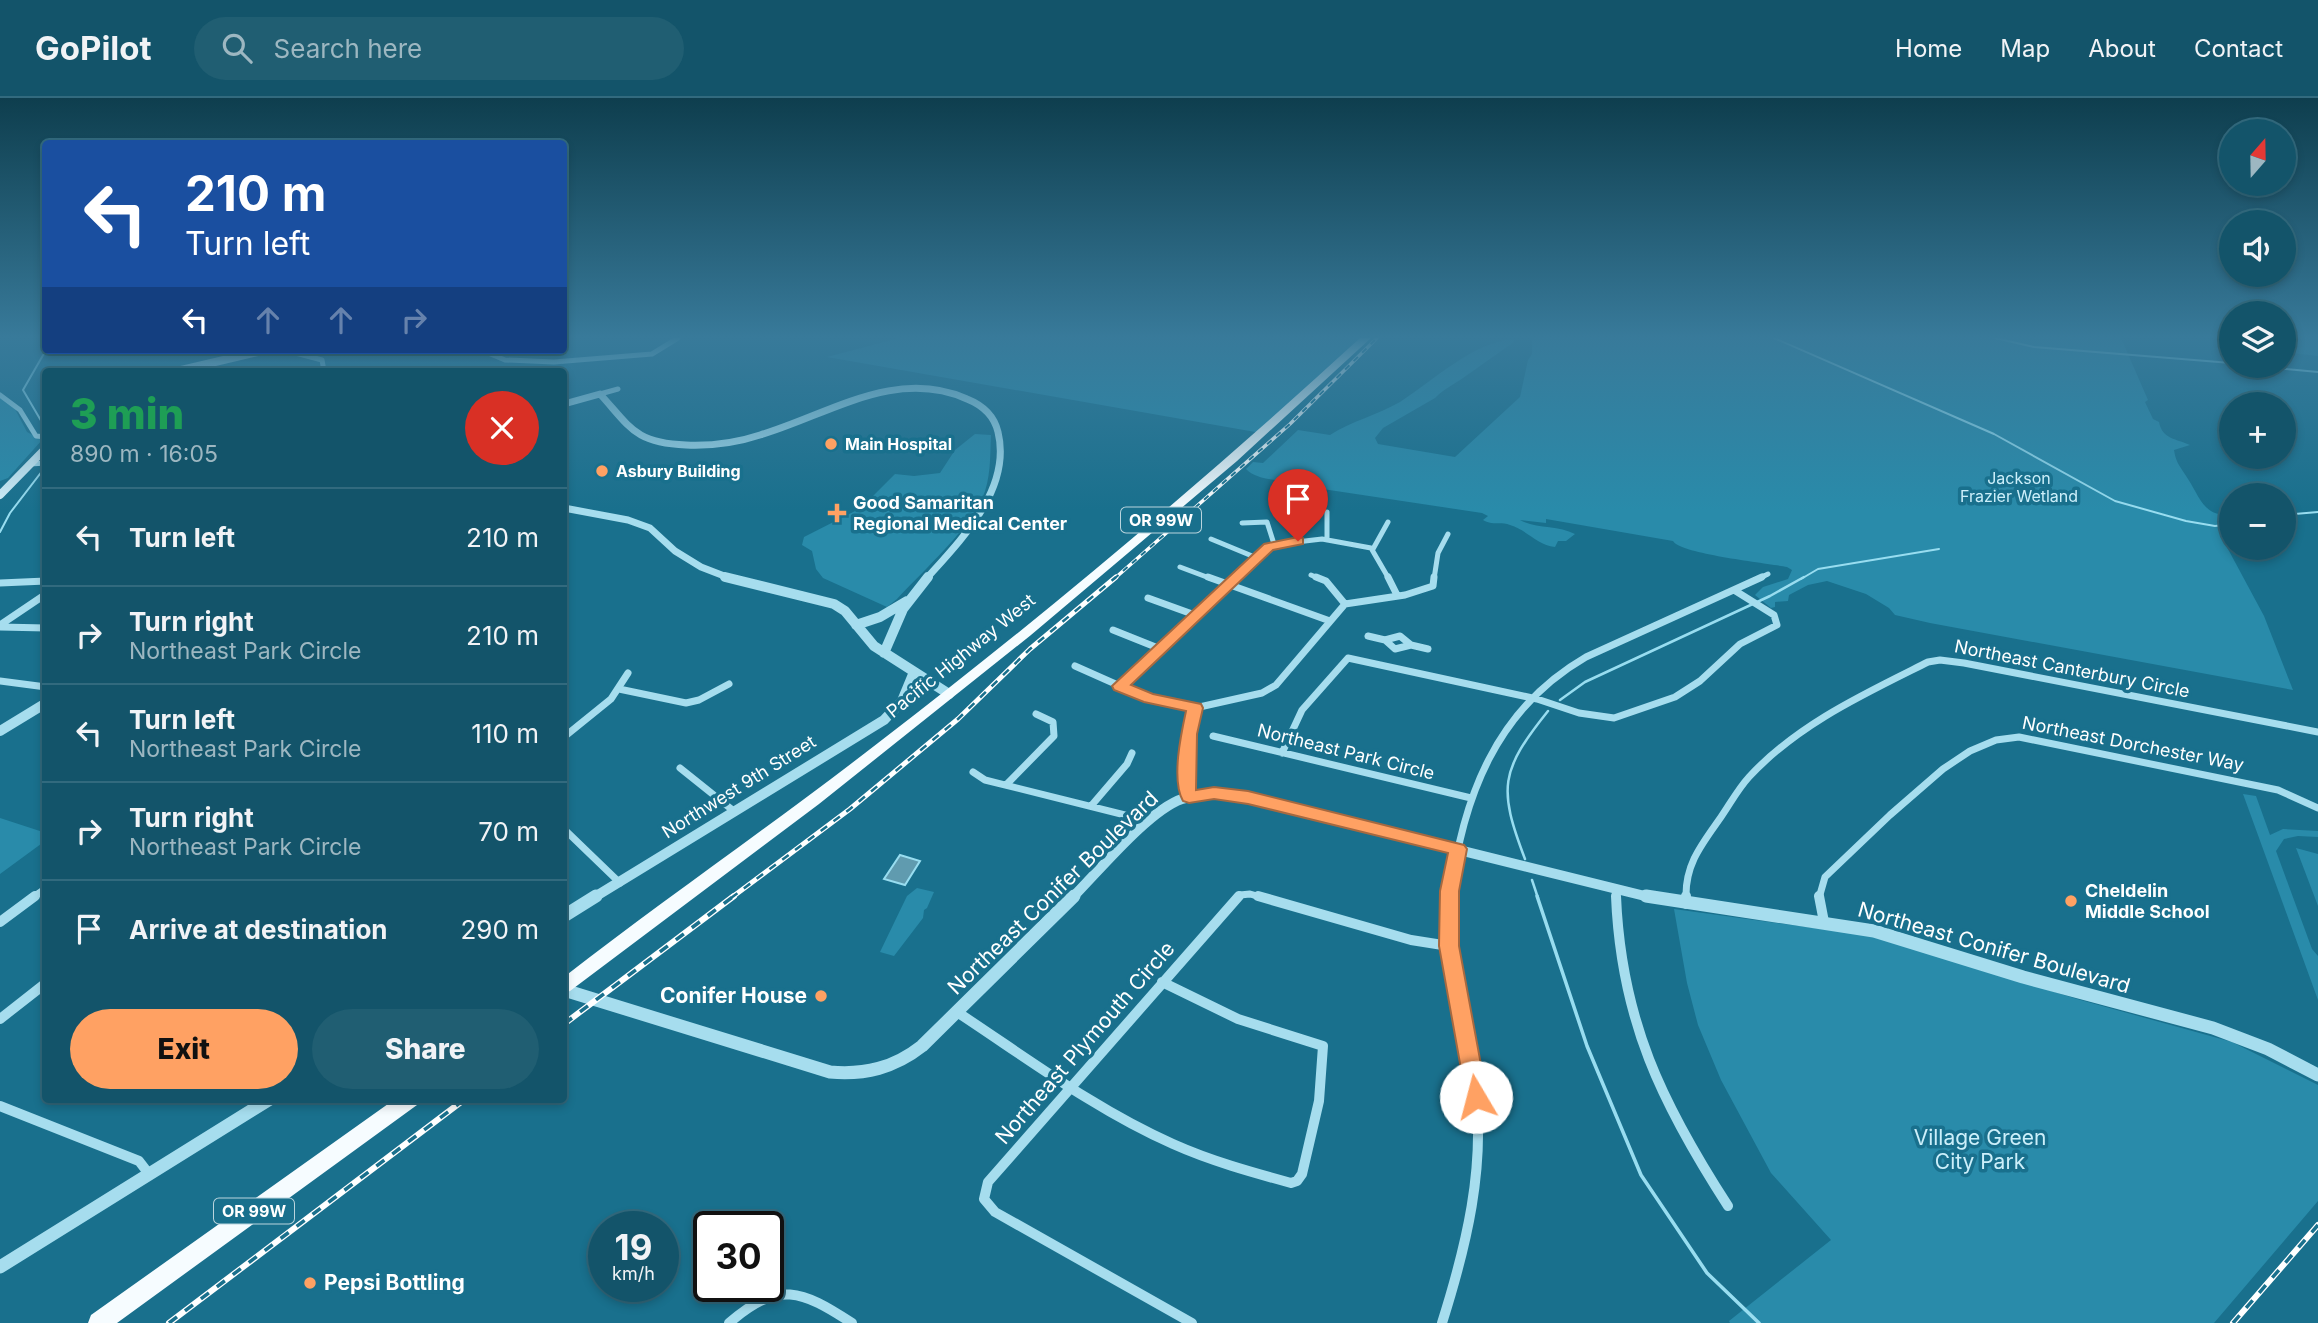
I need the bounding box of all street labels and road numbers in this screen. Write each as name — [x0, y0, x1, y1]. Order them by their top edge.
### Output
road number: OR 99W — [1121, 508, 1201, 532]
street label: Pacific Highway West — [882, 589, 1039, 722]
street label: Northeast Canterbury Circle — [1953, 635, 2192, 702]
street label: Northeast Dorchester Way — [2021, 712, 2246, 775]
street label: Northeast Park Circle — [1255, 719, 1437, 784]
street label: Northwest 9th Street — [658, 731, 819, 842]
street label: Northeast Conifer Boulevard — [942, 786, 1163, 1000]
street label: Northeast Conifer Boulevard — [1855, 897, 2133, 998]
street label: Northeast Plymouth Circle — [990, 936, 1179, 1149]
road number: OR 99W — [214, 1198, 294, 1224]

